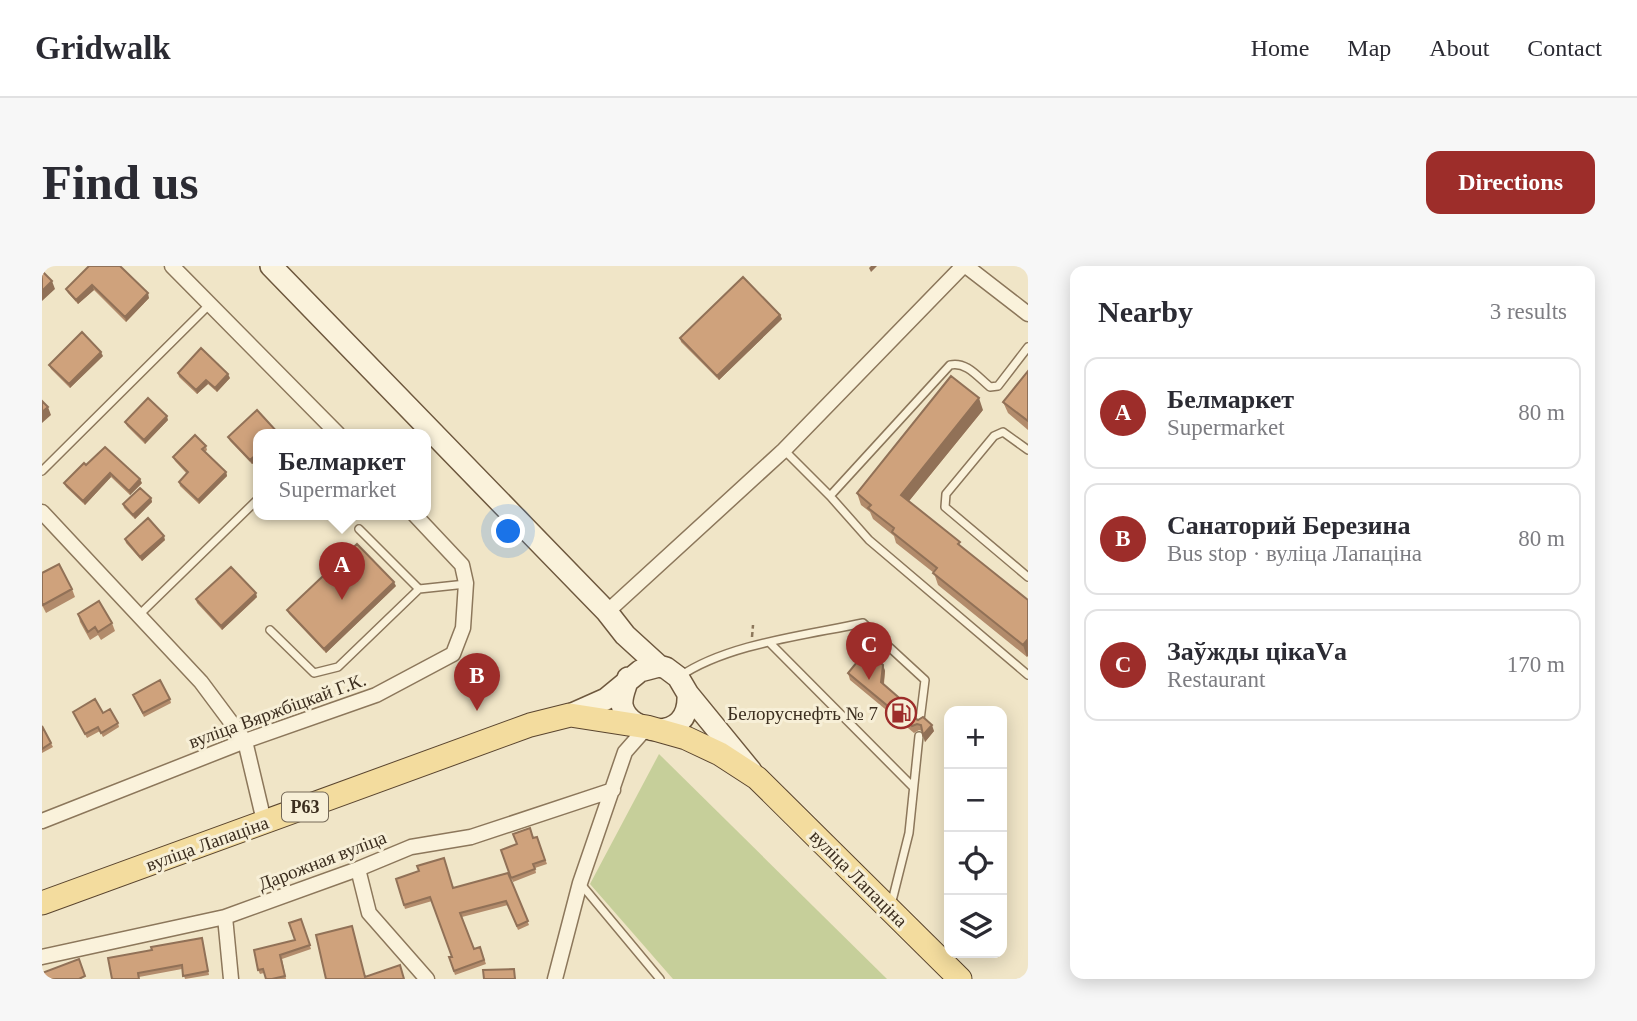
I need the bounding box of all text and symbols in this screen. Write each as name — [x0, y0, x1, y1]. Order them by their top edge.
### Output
text: Gridwalk — [35, 30, 171, 66]
text: Home — [1251, 35, 1309, 61]
text: Map — [1347, 35, 1391, 61]
text: About — [1429, 35, 1489, 61]
text: Contact — [1527, 35, 1602, 61]
button: Directions — [1426, 151, 1595, 214]
text: Find us — [42, 155, 199, 210]
text: Nearby — [1098, 295, 1193, 328]
text: 3 results — [1490, 299, 1567, 324]
text: Белмаркет — [1167, 385, 1294, 414]
text: A — [1115, 400, 1131, 425]
text: 80 m — [1518, 400, 1565, 425]
text: Supermarket — [1167, 415, 1285, 440]
popup — [253, 429, 431, 520]
text: Белмаркет — [279, 447, 405, 476]
text: Supermarket — [279, 477, 396, 502]
text: Санаторий Березина — [1167, 511, 1411, 540]
your location — [491, 514, 525, 548]
text: B — [1115, 526, 1131, 551]
text: 80 m — [1518, 526, 1565, 551]
text: Bus stop · вуліца Лапаціна — [1167, 541, 1422, 566]
pin: A — [319, 542, 365, 600]
pin: C — [846, 622, 892, 680]
text: Заўжды цікаVа — [1167, 637, 1347, 666]
text: C — [1115, 652, 1131, 677]
text: 170 m — [1507, 652, 1565, 677]
pin: B — [454, 653, 500, 711]
text: Restaurant — [1167, 667, 1265, 692]
street label: вуліца Вяржбіцкай Г.К. — [186, 669, 369, 752]
fuel station icon: Белоруснефть № 7 — [884, 696, 918, 730]
place label: Белоруснефть № 7 — [727, 703, 878, 724]
map controls — [944, 706, 1007, 958]
button: + — [944, 706, 1007, 769]
button: − — [944, 769, 1007, 832]
road number: Р63 — [282, 792, 328, 822]
street label: вуліца Лапаціна — [143, 811, 272, 875]
street label: вуліца Лапаціна — [806, 825, 912, 932]
street label: Дарожная вуліца — [255, 826, 390, 895]
button: locate — [944, 832, 1007, 895]
button: layers — [944, 895, 1007, 958]

